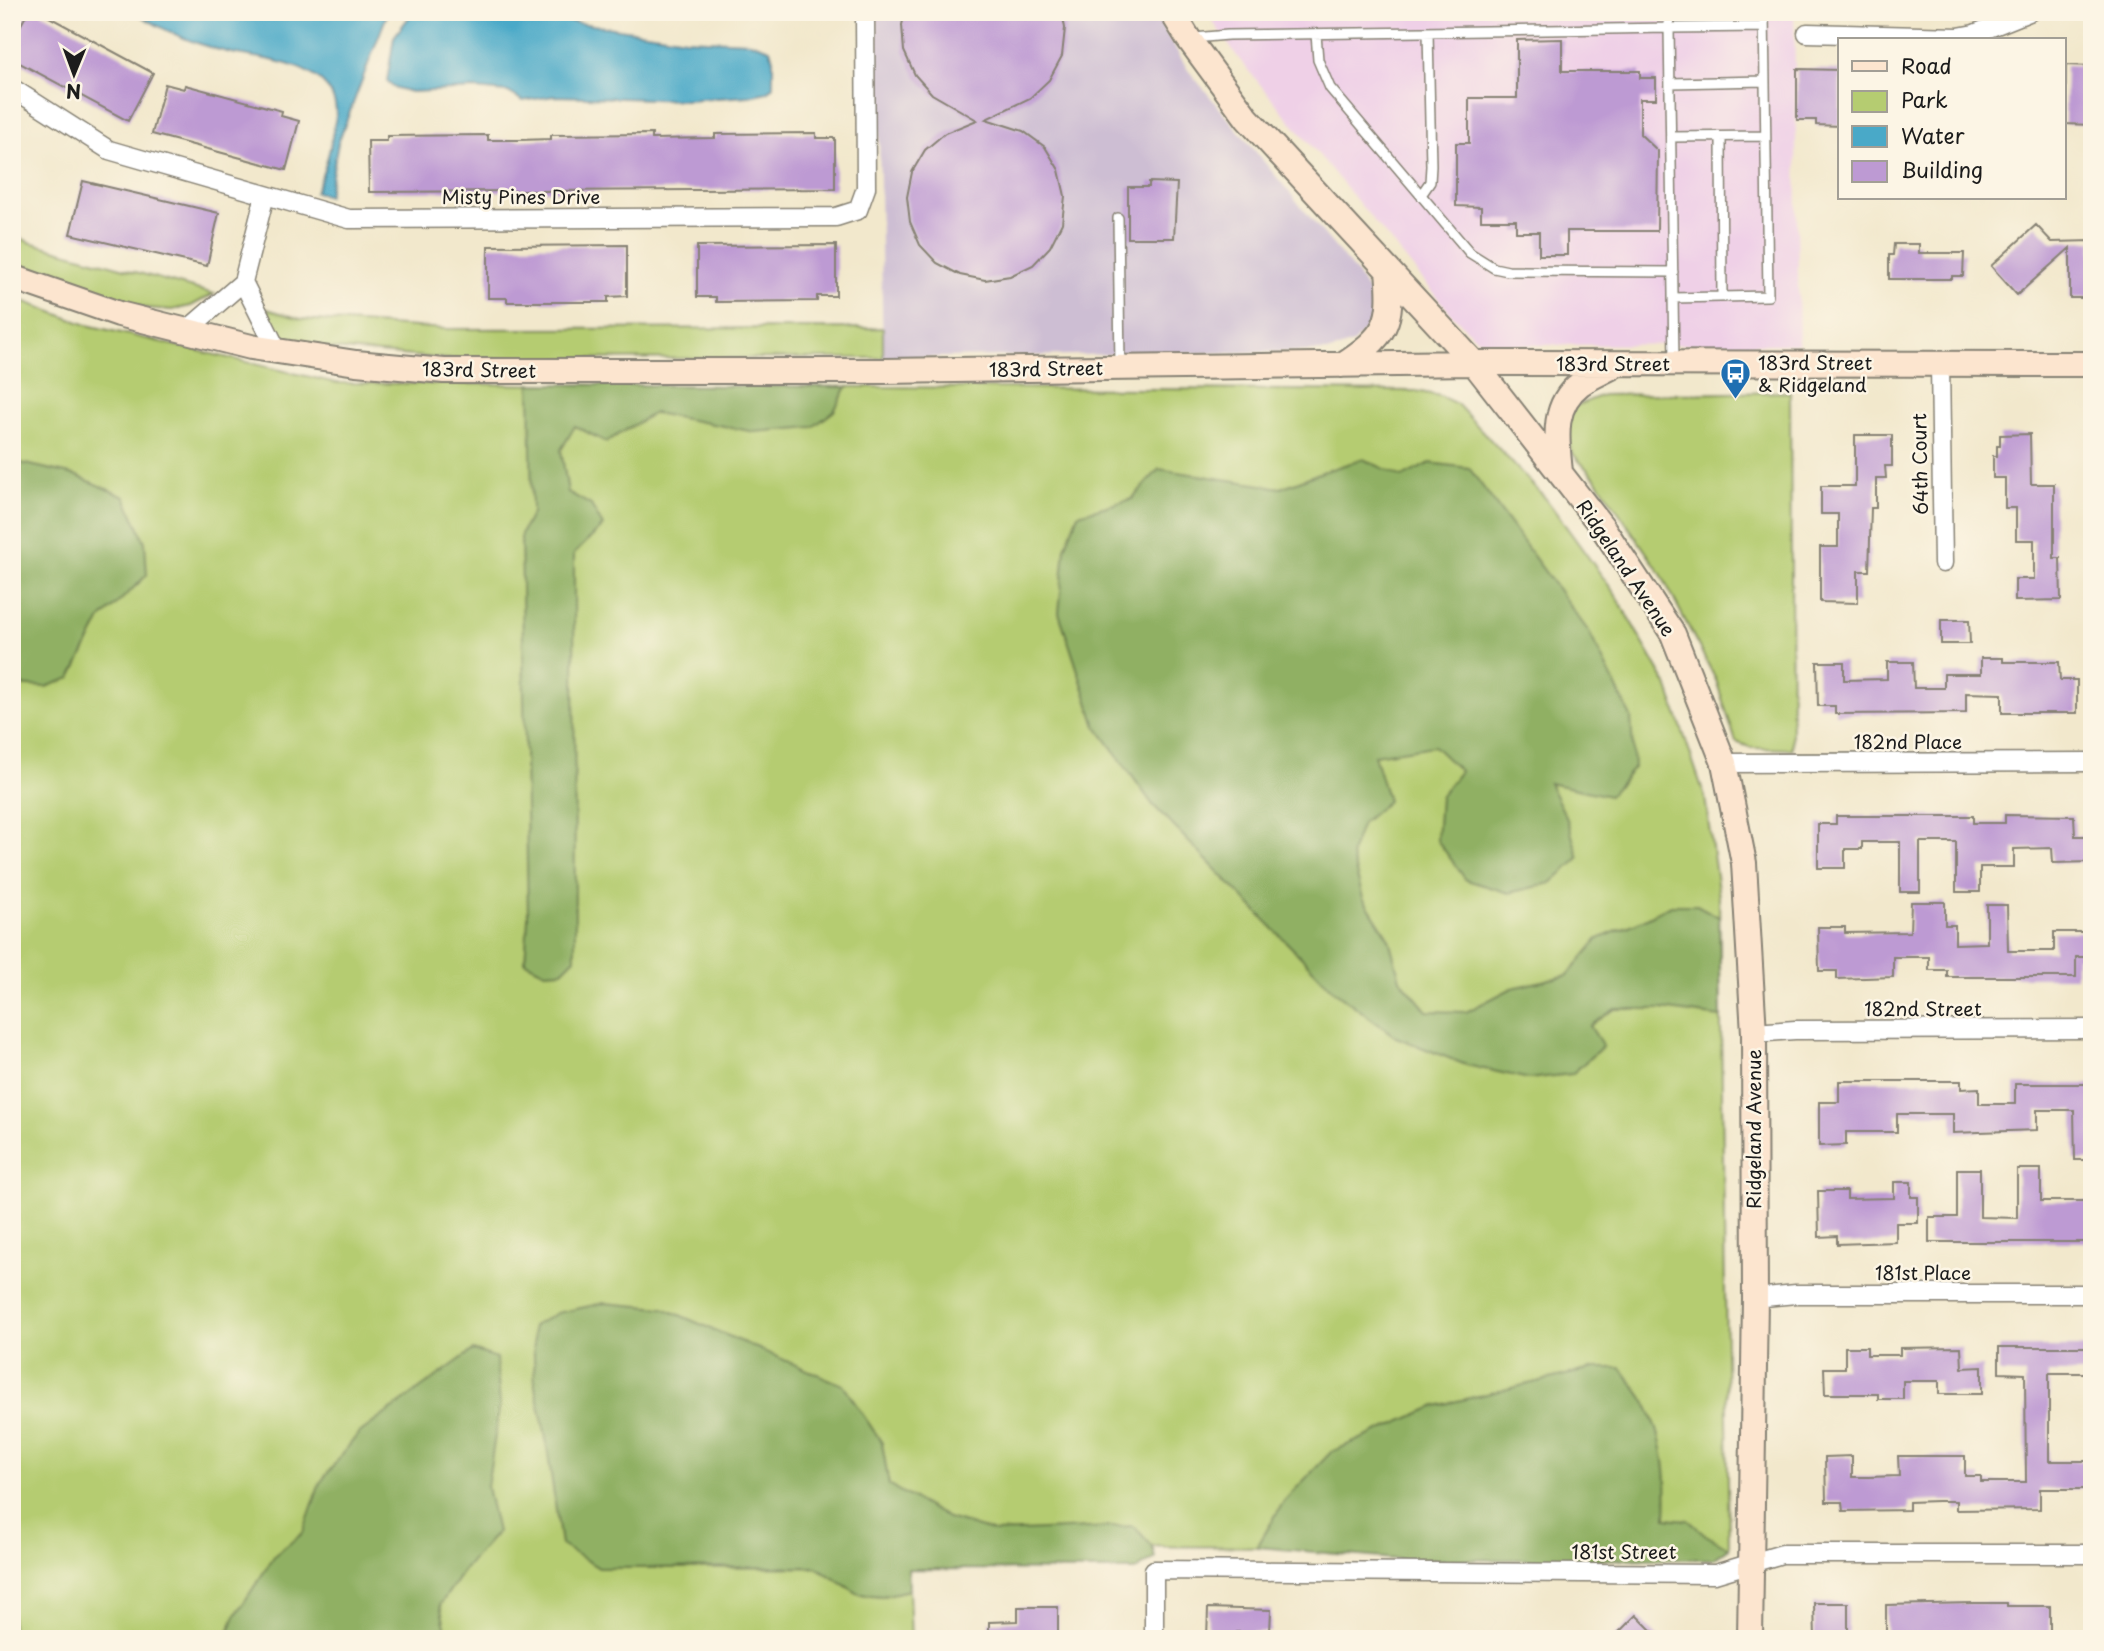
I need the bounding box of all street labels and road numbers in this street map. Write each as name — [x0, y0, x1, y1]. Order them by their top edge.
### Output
street label: Misty Pines Drive — [442, 182, 600, 210]
street label: 183rd Street — [1556, 349, 1670, 377]
street label: 183rd Street — [989, 353, 1104, 383]
street label: 183rd Street — [422, 354, 537, 384]
street label: 64th Court — [1904, 413, 1934, 515]
street label: Ridgeland Avenue — [1571, 493, 1683, 642]
street label: 182nd Place — [1854, 727, 1962, 755]
street label: 182nd Street — [1864, 994, 1982, 1022]
street label: Ridgeland Avenue — [1739, 1049, 1767, 1209]
street label: 181st Place — [1875, 1258, 1971, 1286]
street label: 181st Street — [1572, 1537, 1677, 1565]

